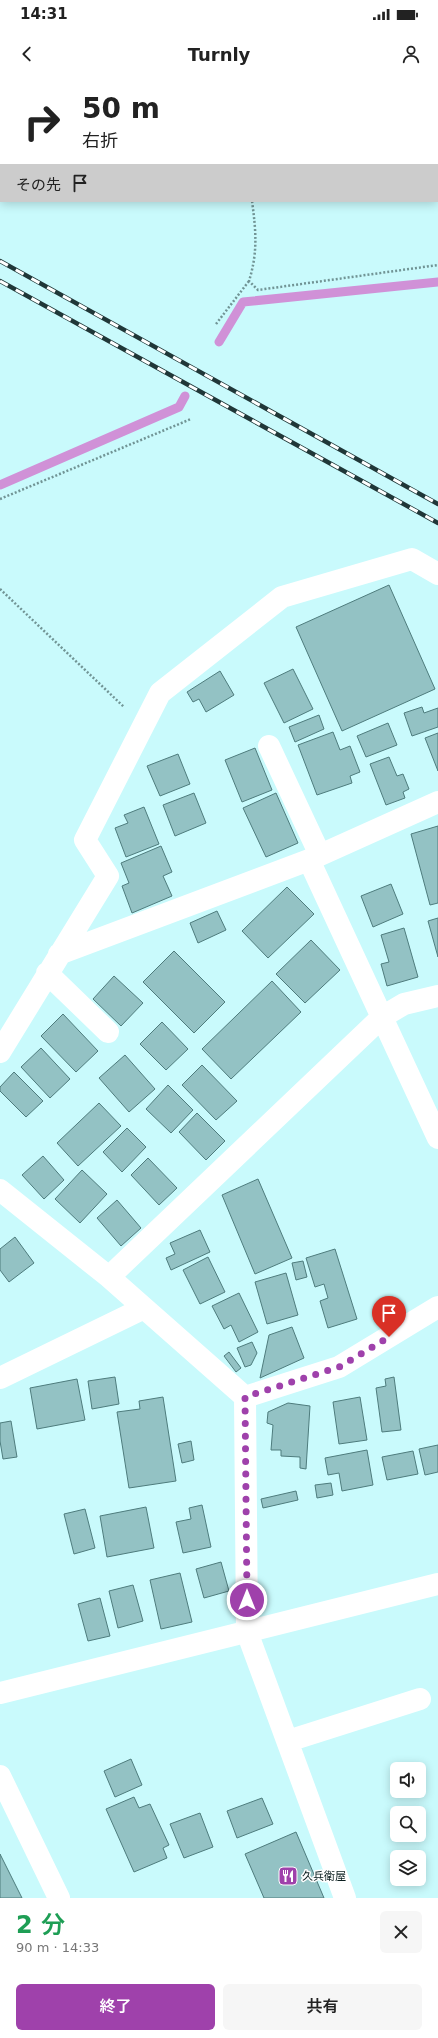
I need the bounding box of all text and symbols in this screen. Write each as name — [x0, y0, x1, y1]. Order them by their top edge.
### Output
text: 14:31 — [20, 5, 68, 23]
icon: back — [16, 43, 38, 65]
icon: person — [400, 43, 422, 65]
text: Turnly — [188, 44, 250, 65]
text: 50 m — [82, 92, 160, 125]
icon: right — [16, 96, 68, 148]
text: 右折 — [82, 130, 118, 151]
icon: arrive — [69, 172, 91, 194]
text: その先 — [16, 176, 61, 194]
pin — [372, 1296, 406, 1337]
icon: arrive — [378, 1302, 400, 1324]
position arrow — [226, 1579, 268, 1621]
map controls — [390, 1762, 426, 1886]
button: sound — [390, 1762, 426, 1798]
button: search — [390, 1806, 426, 1842]
button: layers — [390, 1850, 426, 1886]
restaurant icon: 久兵衛屋 — [277, 1865, 299, 1887]
place label: 久兵衛屋 — [302, 1870, 346, 1883]
text: 2 分 — [16, 1911, 65, 1939]
button: close — [380, 1911, 422, 1953]
text: 90 m · 14:33 — [16, 1940, 99, 1955]
button: 終了 — [16, 1984, 215, 2030]
button: 共有 — [223, 1984, 422, 2030]

